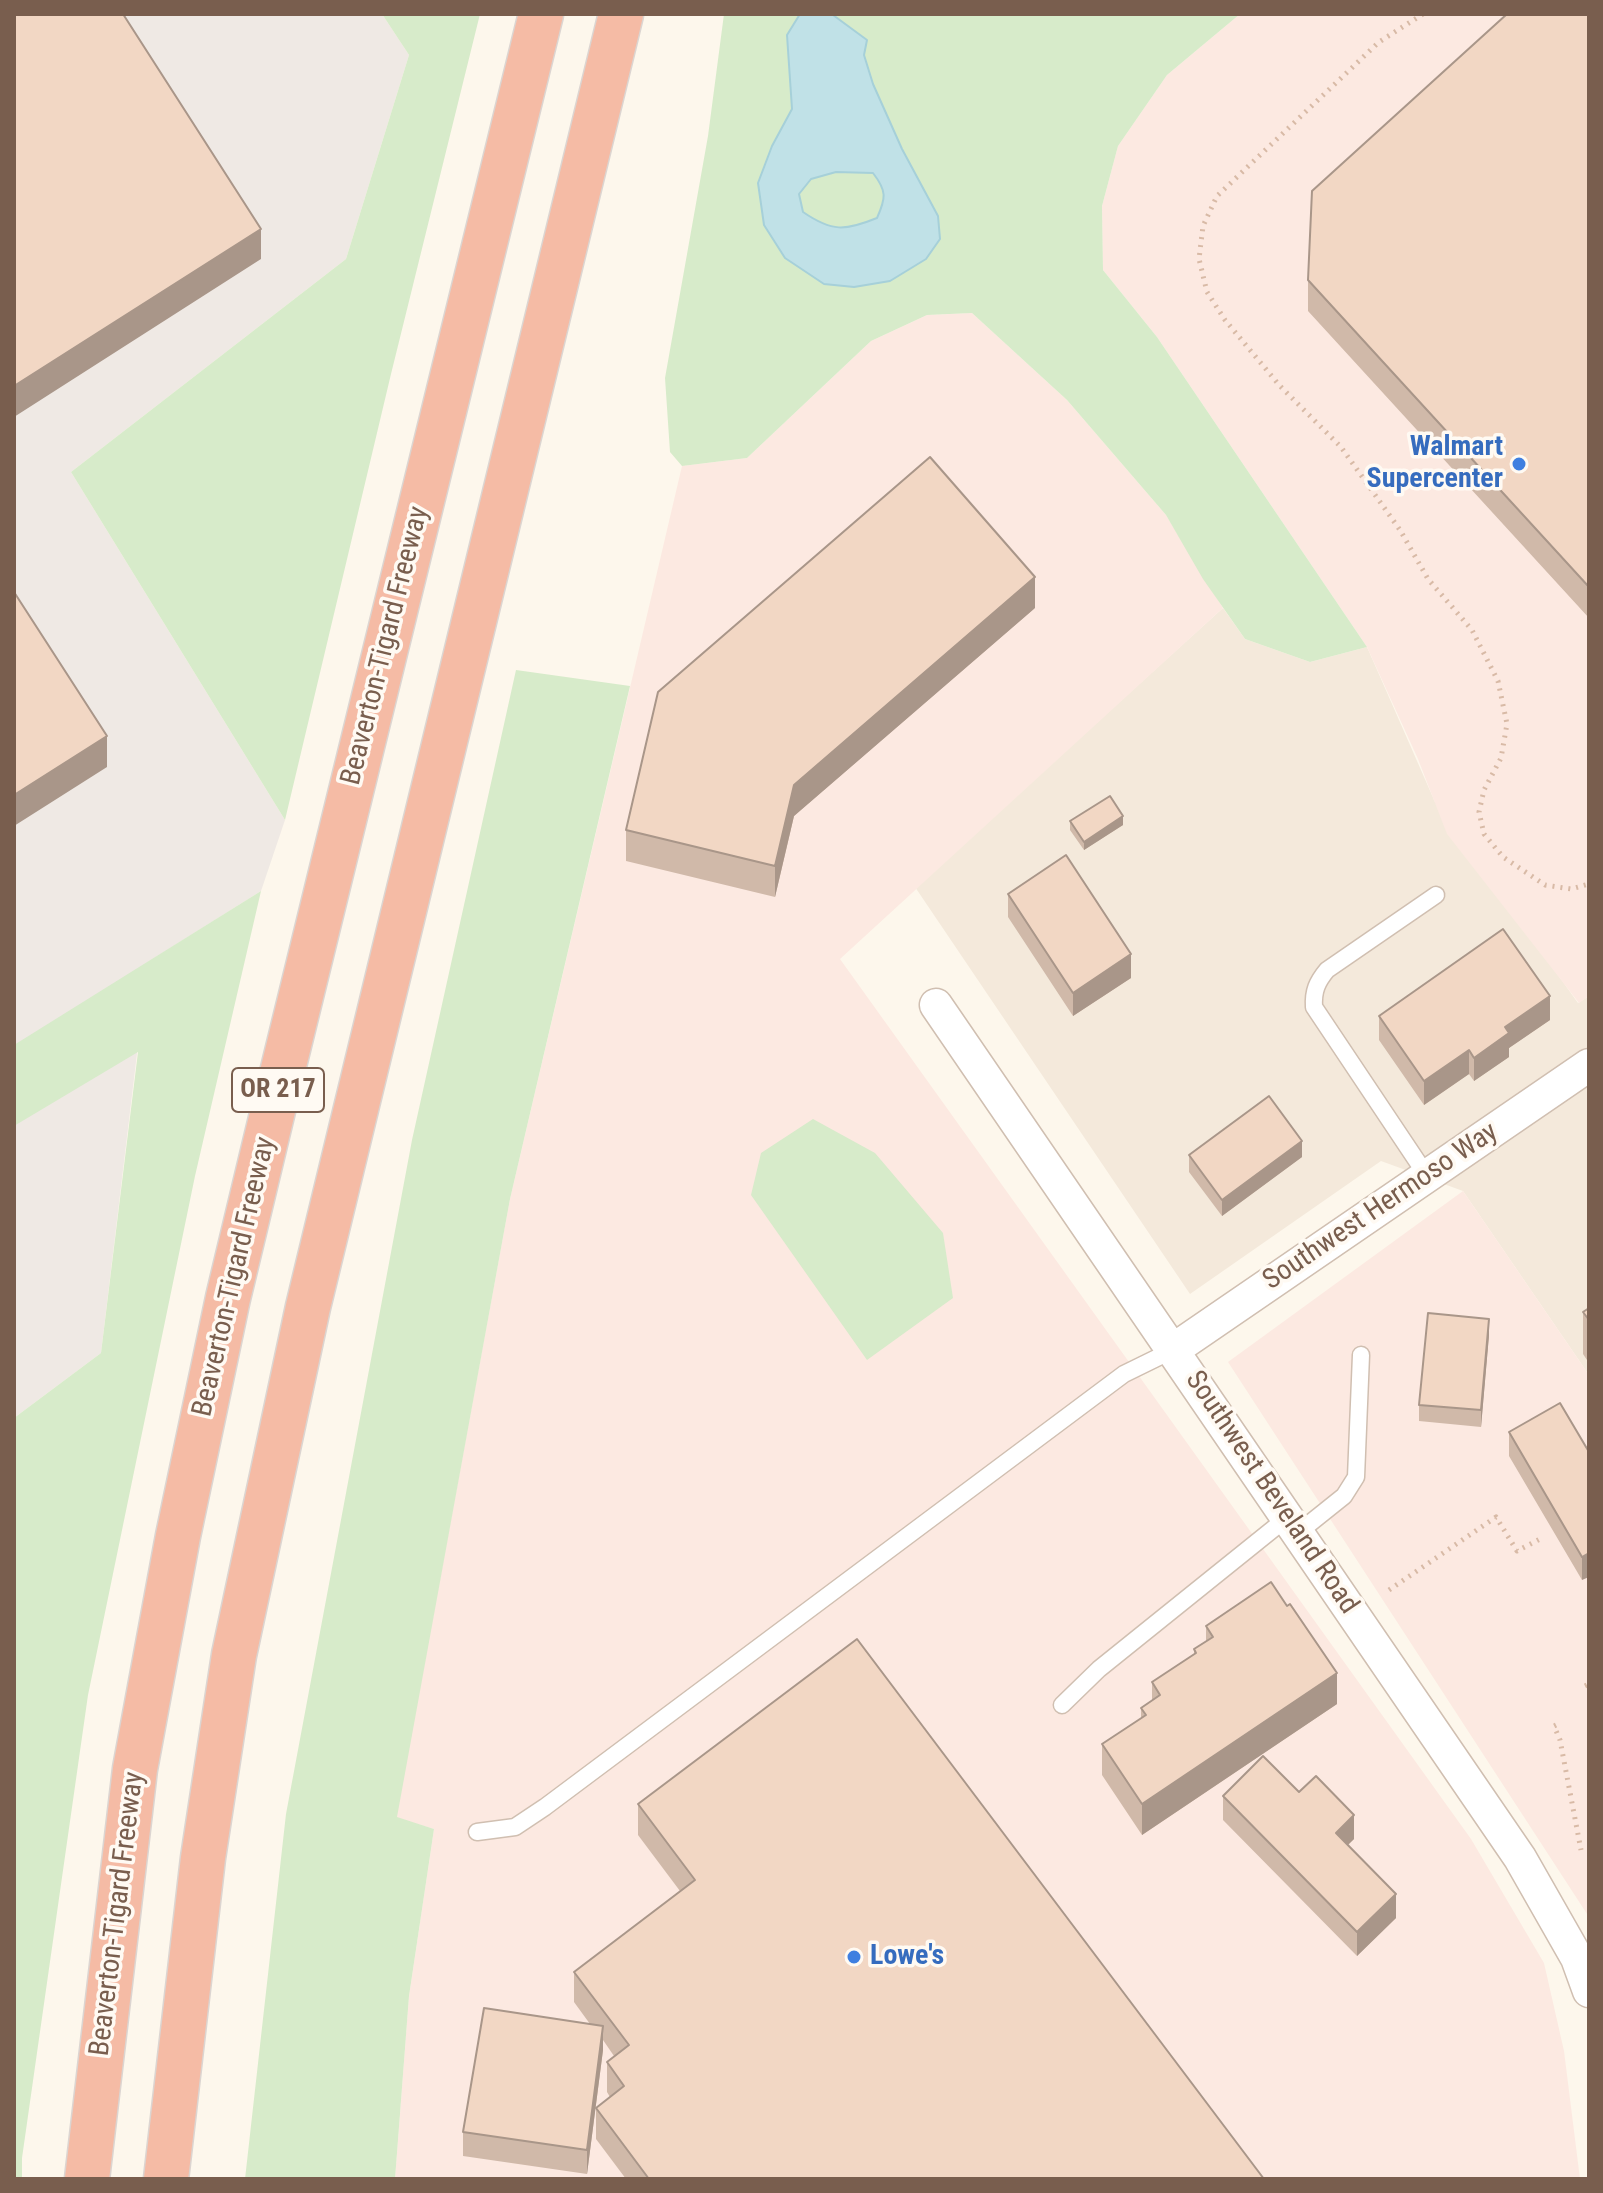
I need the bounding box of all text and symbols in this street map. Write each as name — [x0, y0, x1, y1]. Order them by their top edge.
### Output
place label: Walmart Supercenter — [1367, 431, 1503, 497]
marker: Walmart Supercenter — [1510, 455, 1528, 473]
street label: Beaverton-Tigard Freeway — [335, 503, 437, 789]
road number: OR 217 — [232, 1068, 324, 1112]
street label: Southwest Hermoso Way — [1257, 1116, 1505, 1298]
street label: Beaverton-Tigard Freeway — [186, 1134, 284, 1420]
street label: Southwest Beveland Road — [1177, 1365, 1365, 1621]
street label: Beaverton-Tigard Freeway — [84, 1770, 152, 2058]
place label: Lowe's — [870, 1940, 944, 1974]
marker: Lowe's — [845, 1948, 863, 1966]

